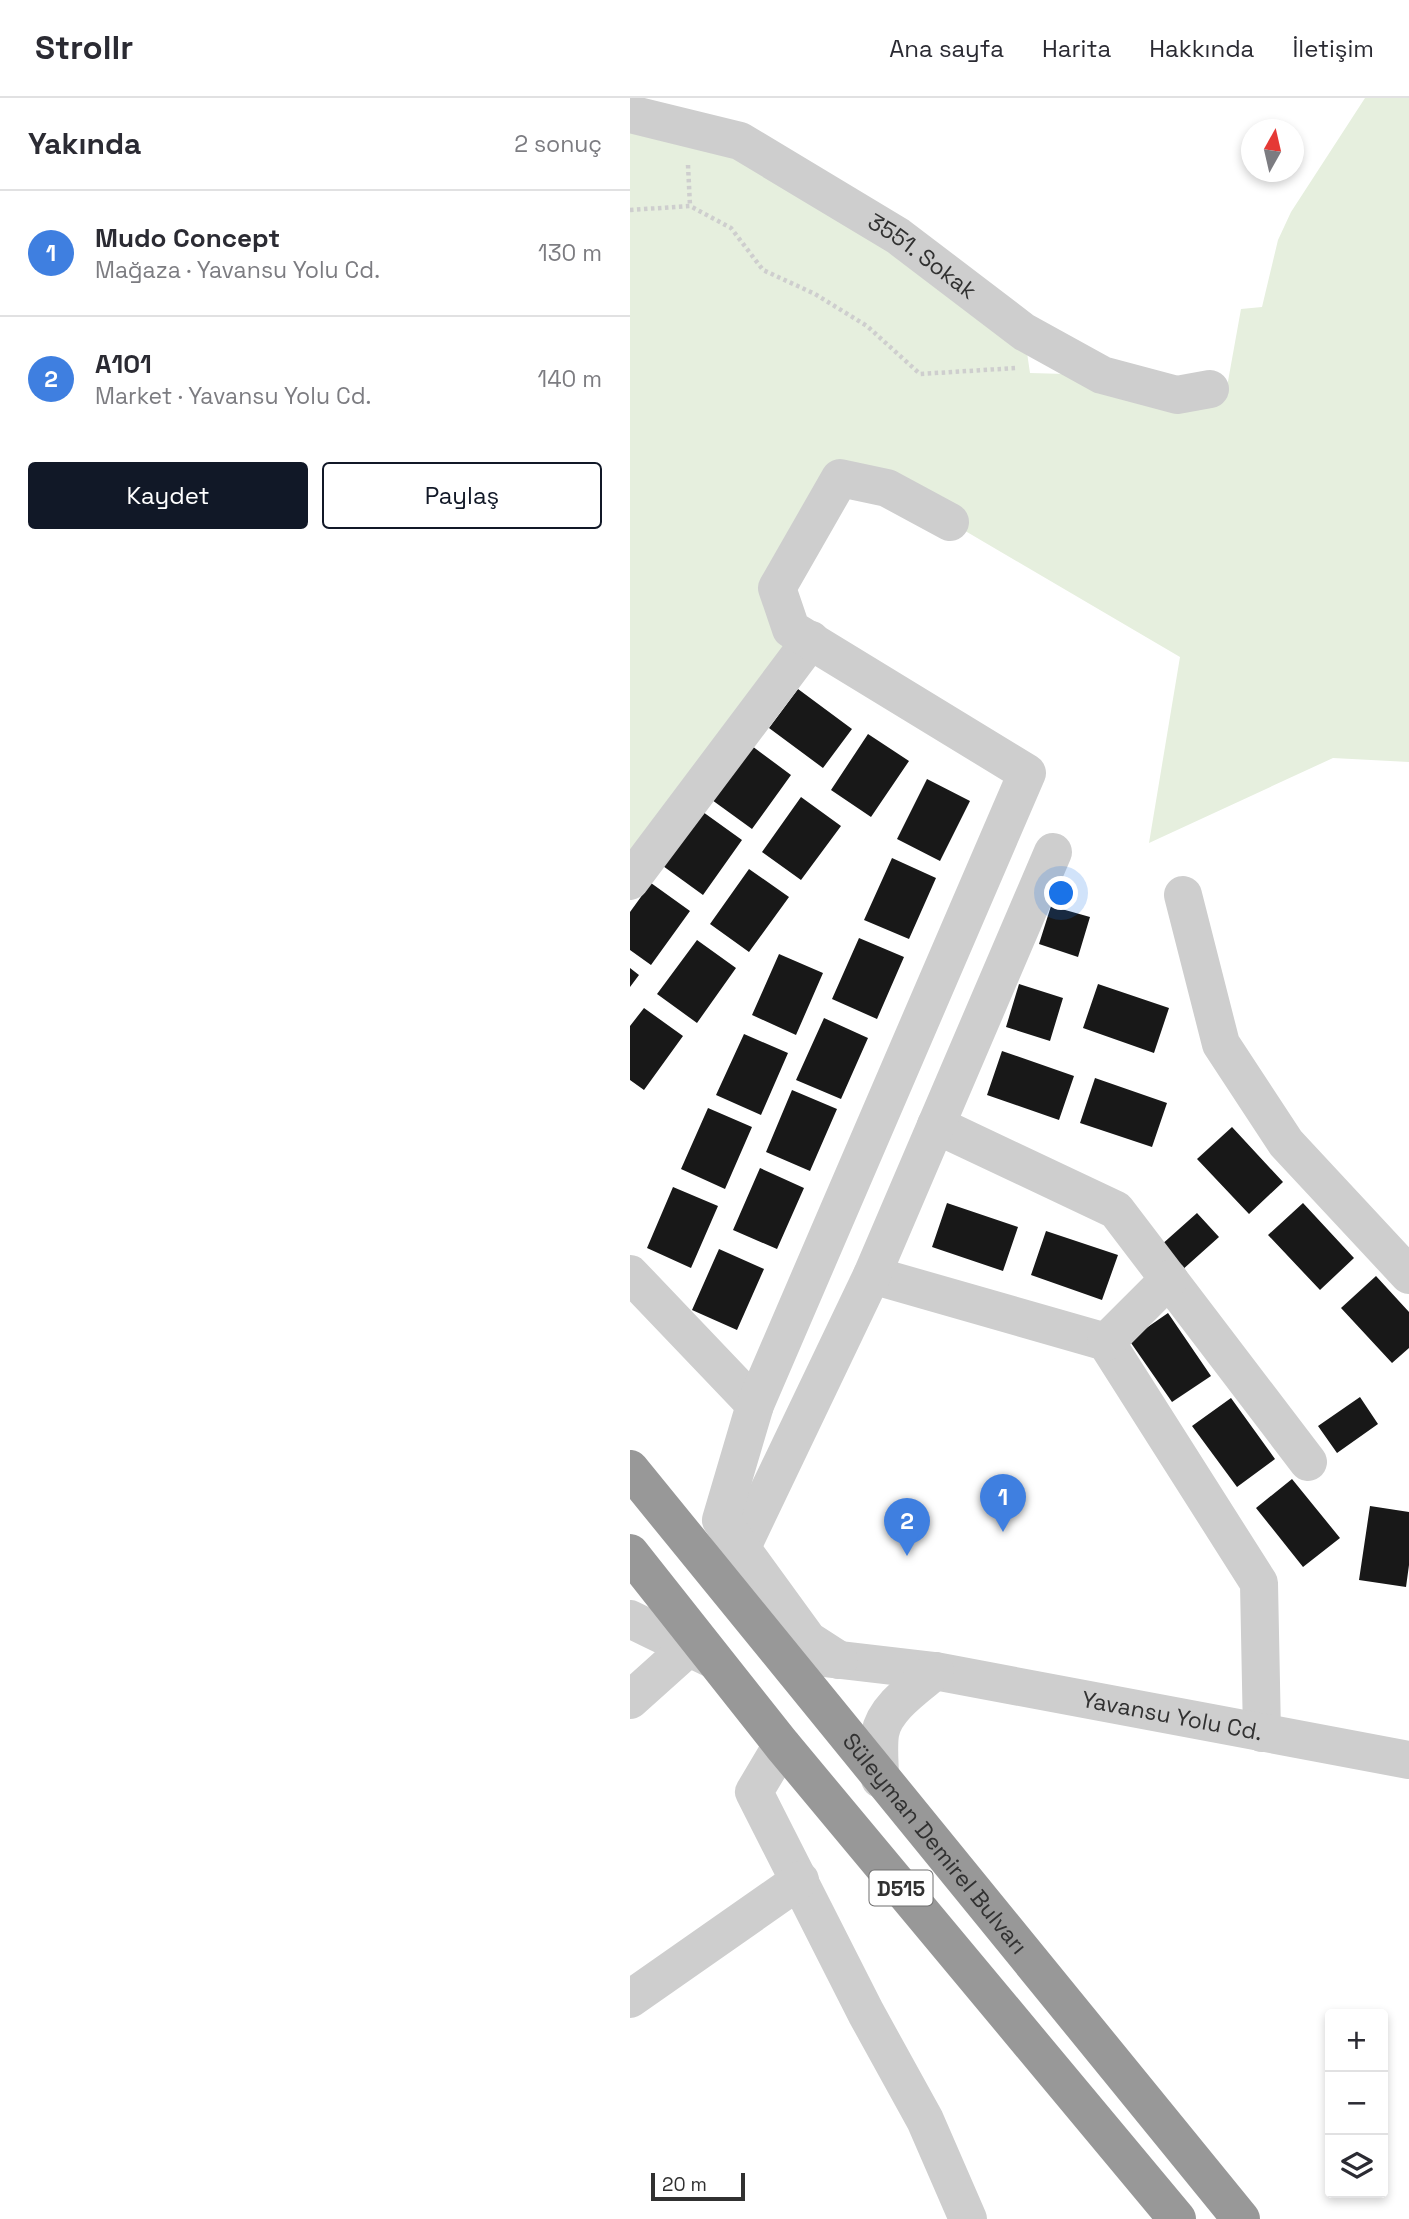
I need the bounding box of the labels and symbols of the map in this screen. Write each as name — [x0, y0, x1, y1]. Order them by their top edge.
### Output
north arrow — [1241, 119, 1304, 182]
street label: 3551. Sokak — [862, 206, 983, 306]
your location — [1044, 876, 1078, 910]
pin: 1 — [980, 1474, 1026, 1532]
pin: 2 — [884, 1498, 930, 1556]
street label: Yavansu Yolu Cd. — [1079, 1684, 1265, 1747]
street label: Süleyman Demirel Bulvarı — [836, 1727, 1034, 1960]
road number: D515 — [870, 1870, 932, 1906]
scale bar — [651, 2170, 746, 2202]

